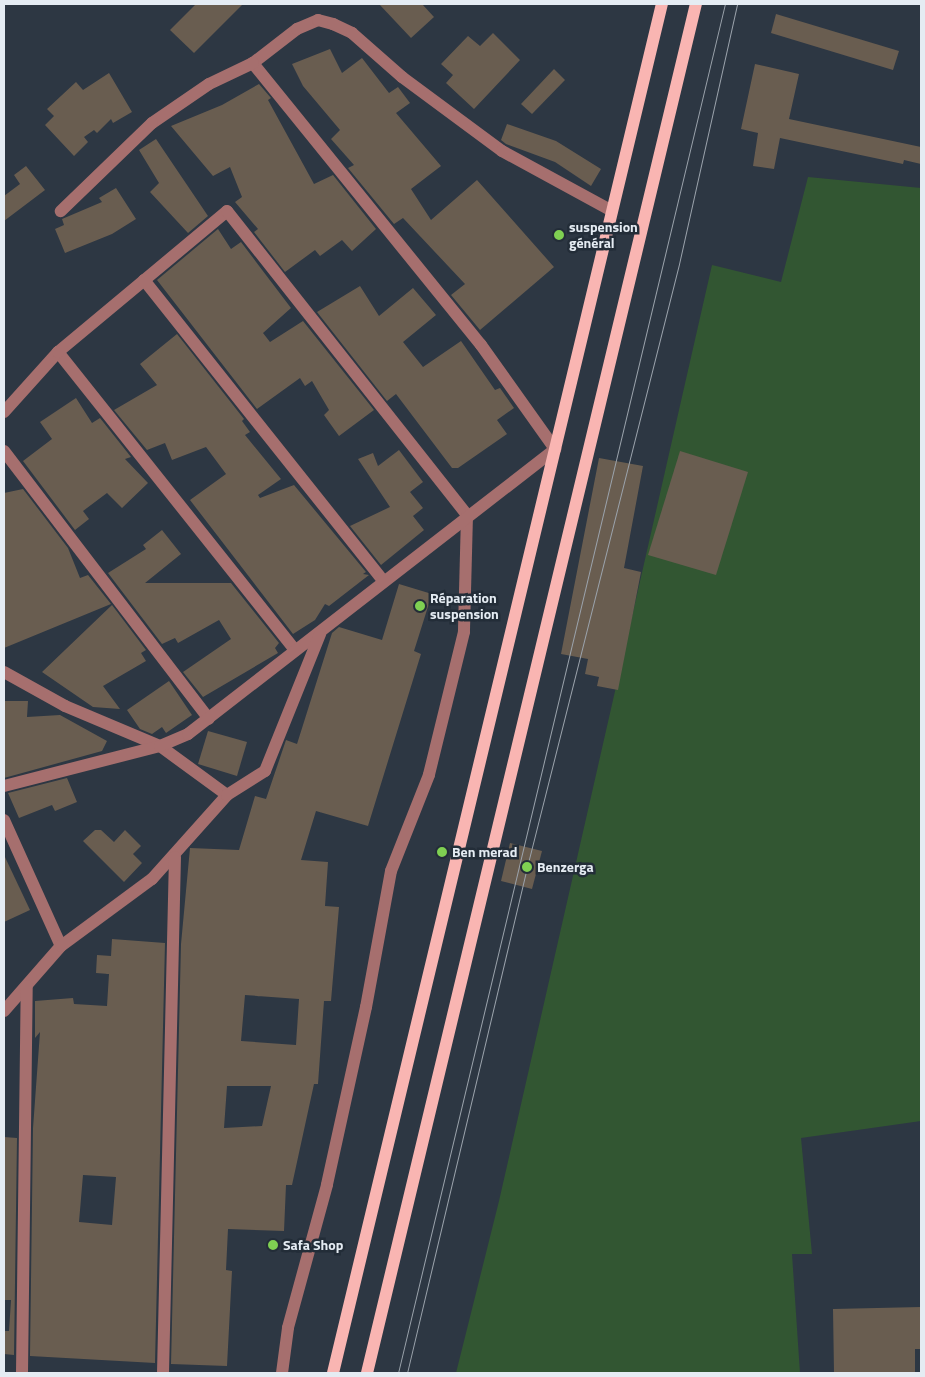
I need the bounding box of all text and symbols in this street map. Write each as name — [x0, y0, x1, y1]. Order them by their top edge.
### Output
place label: suspension général — [569, 219, 638, 252]
marker: suspension général — [553, 229, 565, 241]
place label: Réparation suspension — [430, 590, 499, 622]
marker: Réparation suspension — [414, 600, 426, 612]
place label: Ben merad — [452, 844, 517, 860]
marker: Ben merad — [436, 846, 448, 858]
place label: Benzerga — [537, 859, 594, 875]
marker: Benzerga — [521, 861, 533, 873]
place label: Safa Shop — [283, 1237, 343, 1253]
marker: Safa Shop — [267, 1239, 279, 1251]

